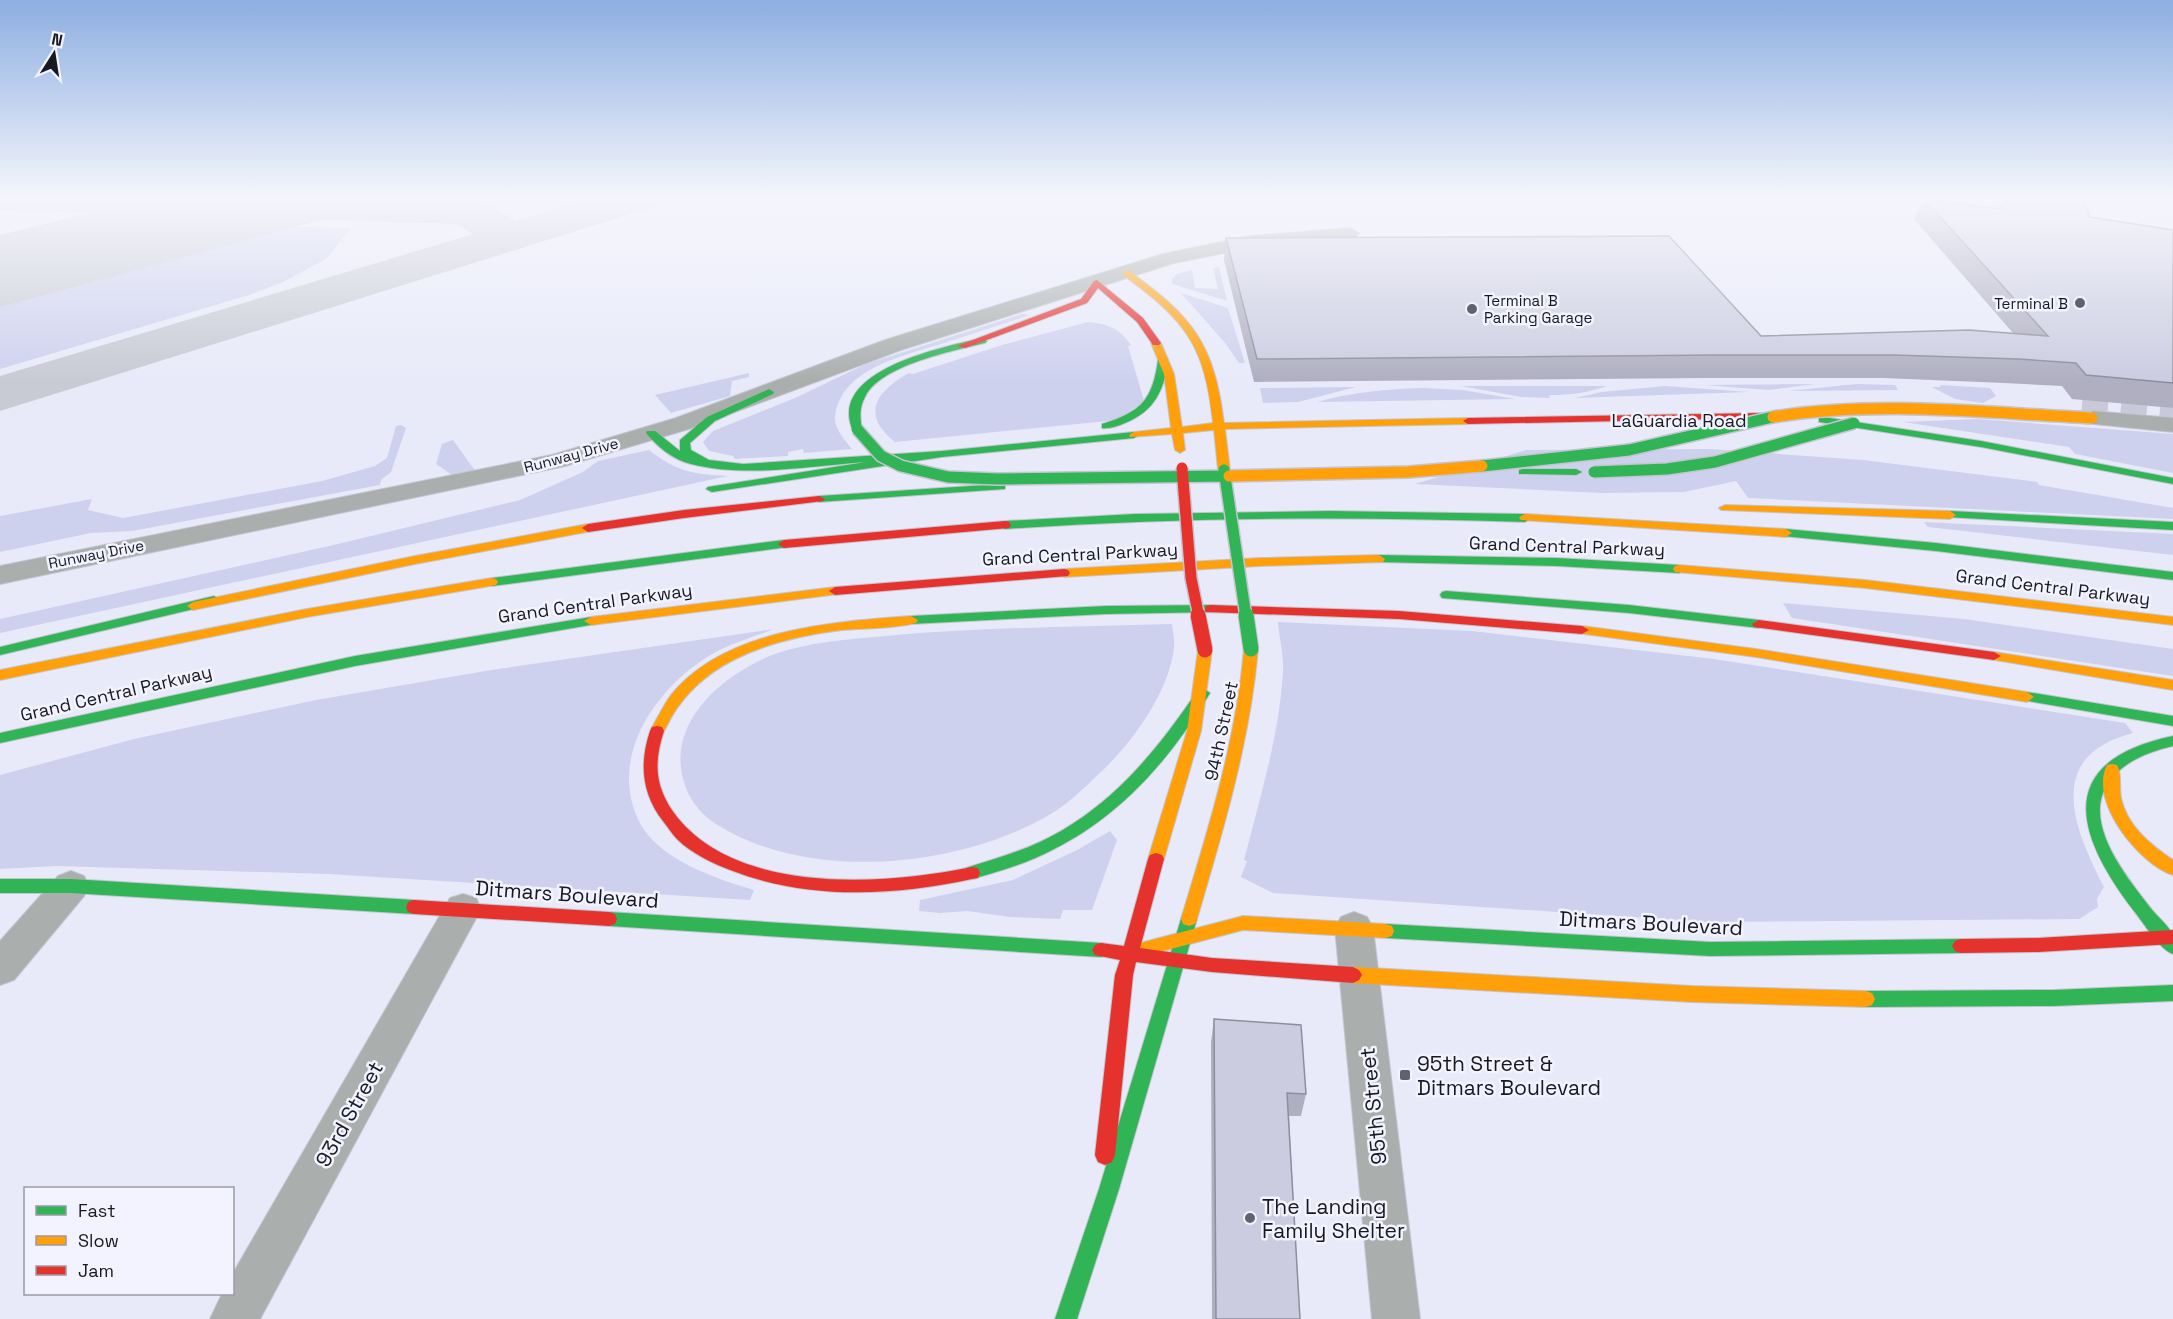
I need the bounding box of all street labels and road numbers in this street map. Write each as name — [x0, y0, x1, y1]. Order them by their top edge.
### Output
street label: LaGuardia Road — [1611, 409, 1747, 432]
street label: Runway Drive — [522, 433, 620, 477]
street label: Grand Central Parkway — [1469, 531, 1665, 561]
street label: Runway Drive — [47, 535, 146, 573]
street label: Grand Central Parkway — [982, 537, 1178, 571]
street label: Grand Central Parkway — [1954, 564, 2152, 610]
street label: Grand Central Parkway — [496, 578, 694, 628]
street label: Grand Central Parkway — [18, 660, 214, 726]
street label: 94th Street — [1199, 679, 1243, 783]
street label: Ditmars Boulevard — [474, 874, 660, 914]
street label: Ditmars Boulevard — [1558, 905, 1744, 941]
street label: 95th Street — [1353, 1046, 1393, 1166]
street label: 93rd Street — [309, 1057, 389, 1171]

